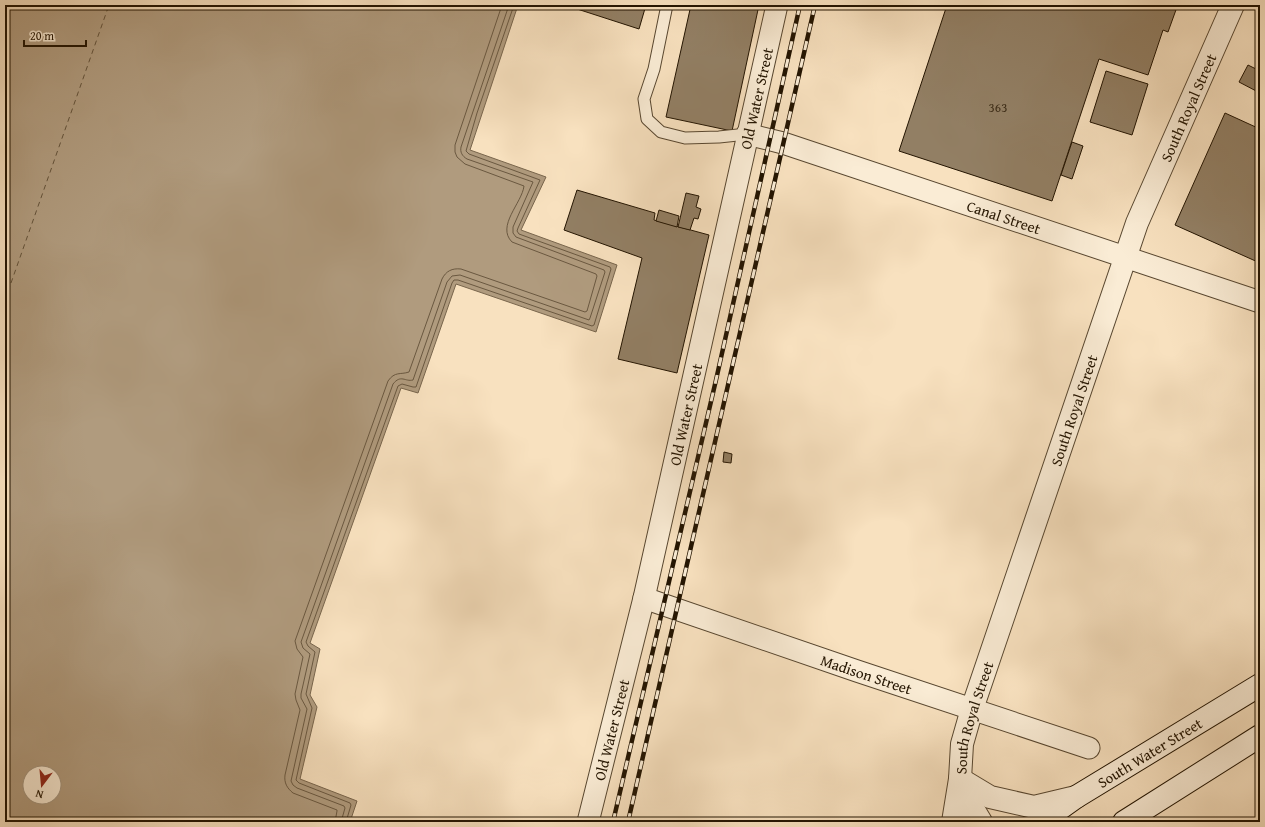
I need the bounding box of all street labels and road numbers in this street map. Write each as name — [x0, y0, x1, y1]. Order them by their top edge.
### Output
street label: Old Water Street — [734, 45, 778, 151]
street label: South Royal Street — [1155, 49, 1221, 165]
street label: Canal Street — [964, 195, 1044, 239]
street label: South Royal Street — [1045, 351, 1102, 469]
street label: Old Water Street — [664, 361, 707, 467]
street label: Madison Street — [818, 649, 915, 699]
street label: South Royal Street — [950, 658, 998, 775]
street label: Old Water Street — [588, 676, 634, 783]
street label: South Water Street — [1093, 712, 1206, 792]

